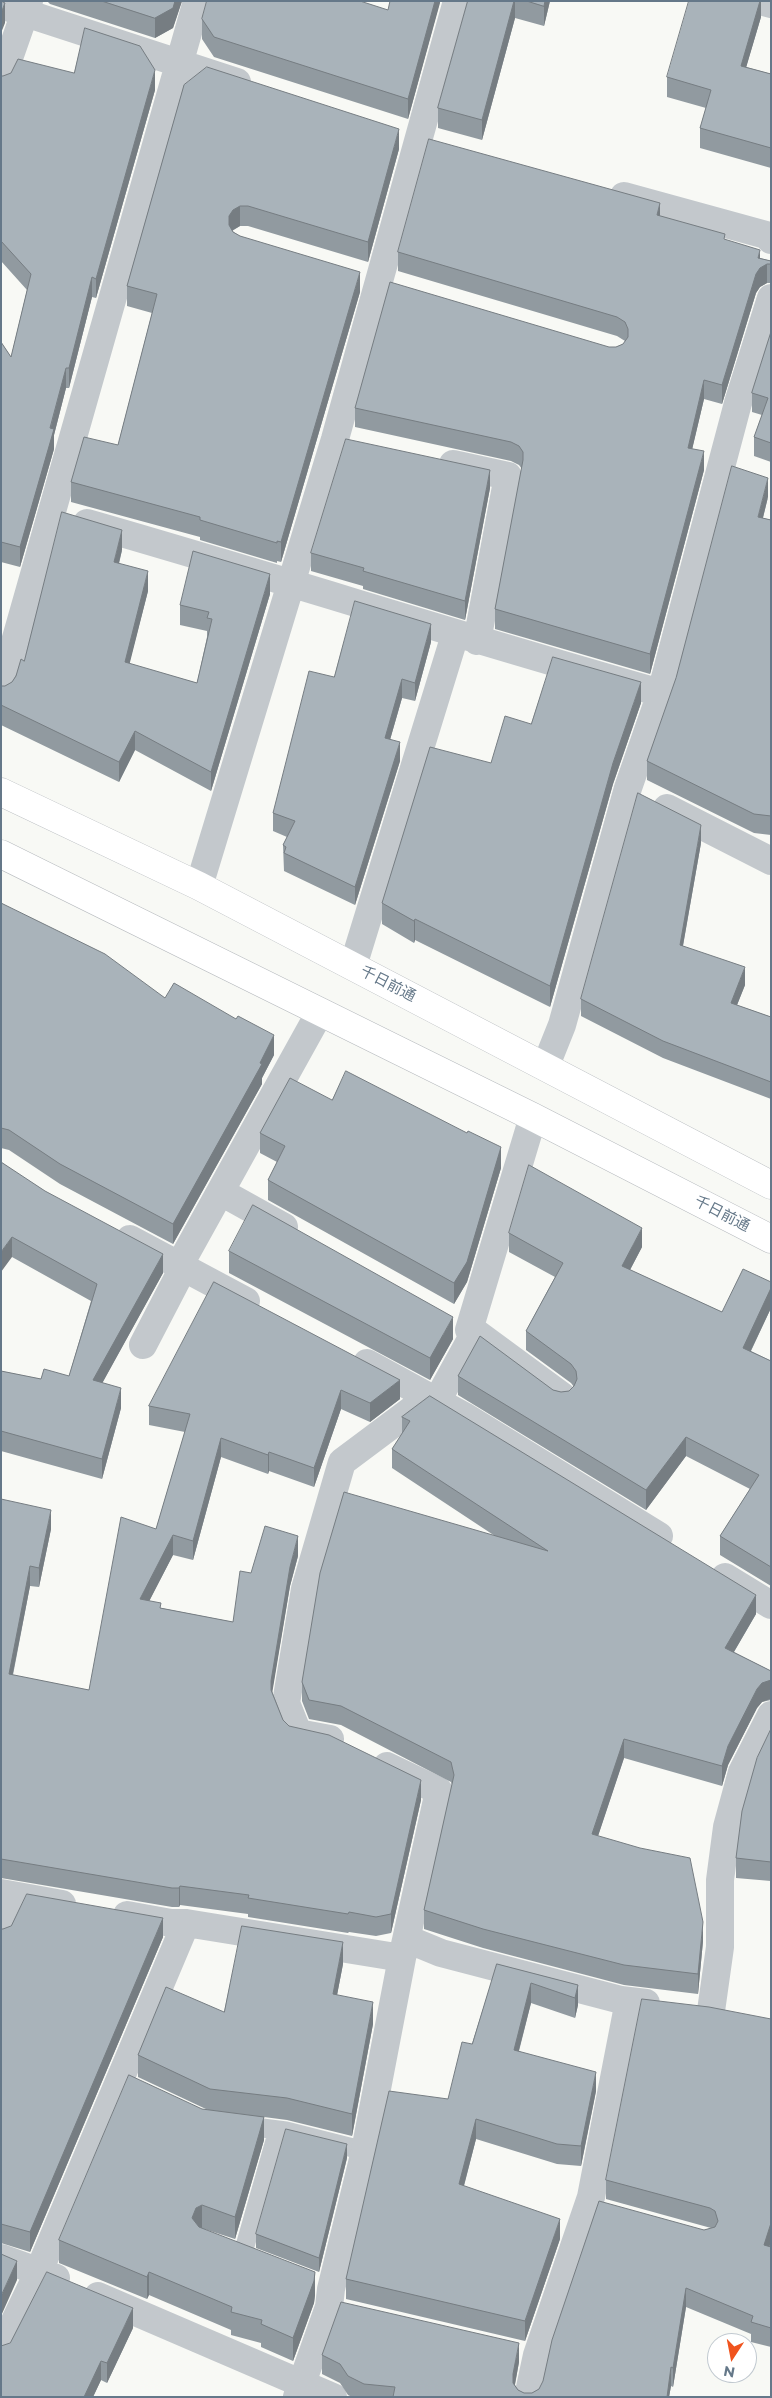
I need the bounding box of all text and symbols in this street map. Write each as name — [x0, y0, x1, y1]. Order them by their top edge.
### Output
street label: 千日前通 — [357, 962, 419, 1006]
street label: 千日前通 — [691, 1192, 753, 1236]
north arrow — [707, 2333, 757, 2383]
text: N — [722, 2362, 737, 2382]

